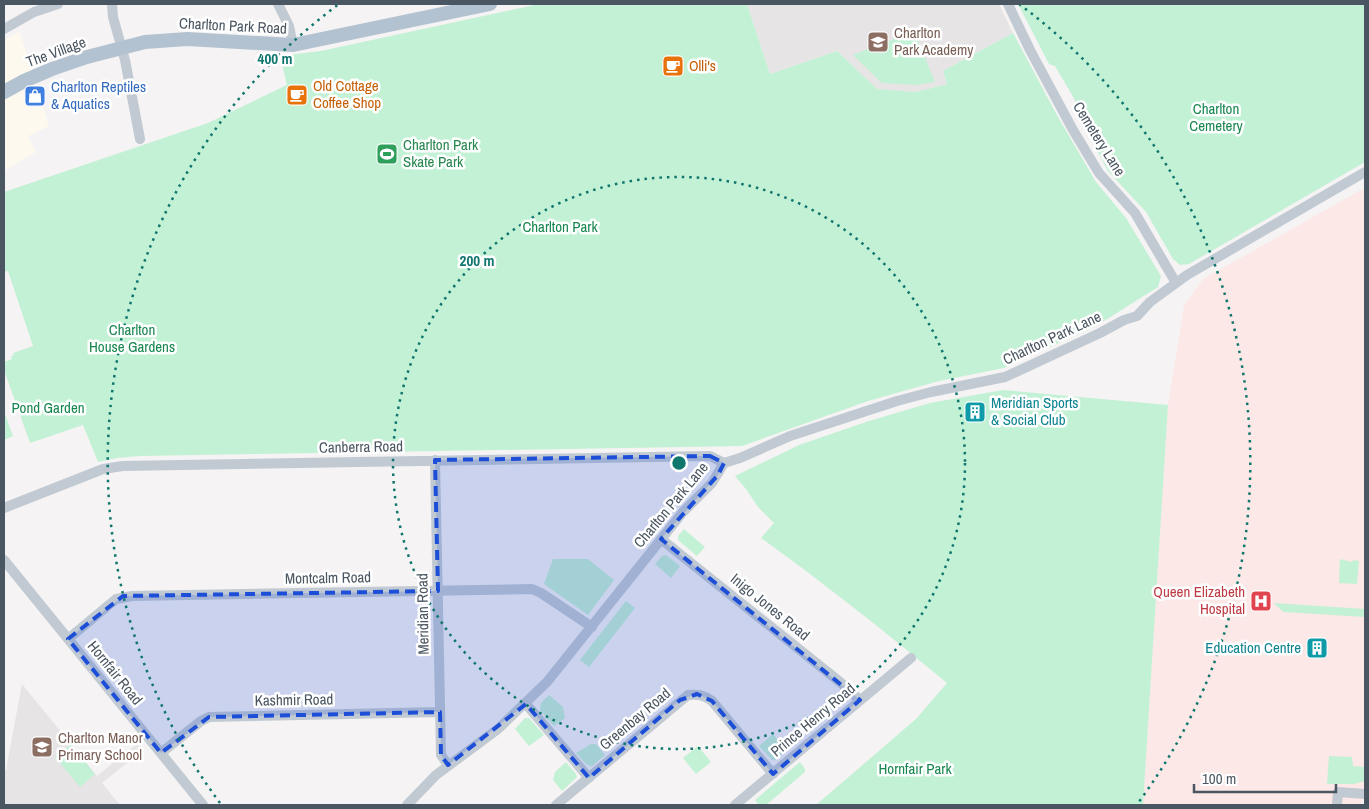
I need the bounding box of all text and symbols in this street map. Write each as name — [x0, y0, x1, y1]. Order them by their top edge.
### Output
street label: Charlton Park Road — [179, 12, 288, 39]
place label: Charlton Park Academy — [894, 22, 974, 60]
school or university icon: Charlton Park Academy — [866, 30, 890, 54]
street label: The Village — [23, 31, 89, 72]
text: 400 m — [258, 48, 292, 69]
cafe icon: Olli's — [661, 54, 685, 78]
place label: Olli's — [689, 55, 716, 76]
place label: Old Cottage Coffee Shop — [313, 75, 381, 113]
place label: Charlton Reptiles & Aquatics — [51, 76, 146, 114]
cafe icon: Old Cottage Coffee Shop — [285, 83, 309, 107]
shop icon: Charlton Reptiles & Aquatics — [23, 84, 47, 108]
street label: Cemetery Lane — [1068, 98, 1131, 180]
park label: Charlton Cemetery — [1189, 98, 1244, 136]
place label: Charlton Park Skate Park — [403, 134, 479, 172]
sports icon: Charlton Park Skate Park — [375, 142, 399, 166]
park label: Charlton Park — [522, 216, 598, 237]
text: 200 m — [460, 250, 494, 271]
street label: Charlton Park Lane — [999, 306, 1104, 369]
park label: Charlton House Gardens — [89, 319, 175, 357]
place label: Meridian Sports & Social Club — [991, 392, 1079, 430]
park label: Pond Garden — [11, 397, 85, 418]
building icon: Meridian Sports & Social Club — [963, 400, 987, 424]
street label: Canberra Road — [319, 435, 403, 458]
centre of rings — [670, 454, 688, 472]
street label: Charlton Park Lane — [629, 457, 713, 552]
street label: Montcalm Road — [285, 566, 371, 589]
street label: Inigo Jones Road — [726, 568, 814, 645]
street label: Meridian Road — [411, 573, 434, 655]
place label: Queen Elizabeth Hospital — [1153, 581, 1245, 619]
hospital icon: Queen Elizabeth Hospital — [1249, 589, 1273, 613]
street label: Hornfair Road — [83, 636, 148, 709]
building icon: Education Centre — [1305, 636, 1329, 660]
place label: Education Centre — [1205, 637, 1301, 658]
street label: Prince Henry Road — [766, 678, 859, 761]
street label: Greenbay Road — [595, 683, 675, 755]
street label: Kashmir Road — [255, 688, 333, 711]
place label: Charlton Manor Primary School — [58, 727, 143, 765]
school or university icon: Charlton Manor Primary School — [30, 735, 54, 759]
park label: Hornfair Park — [878, 758, 952, 779]
scale bar — [1194, 762, 1336, 794]
text: 100 m — [1202, 768, 1236, 789]

